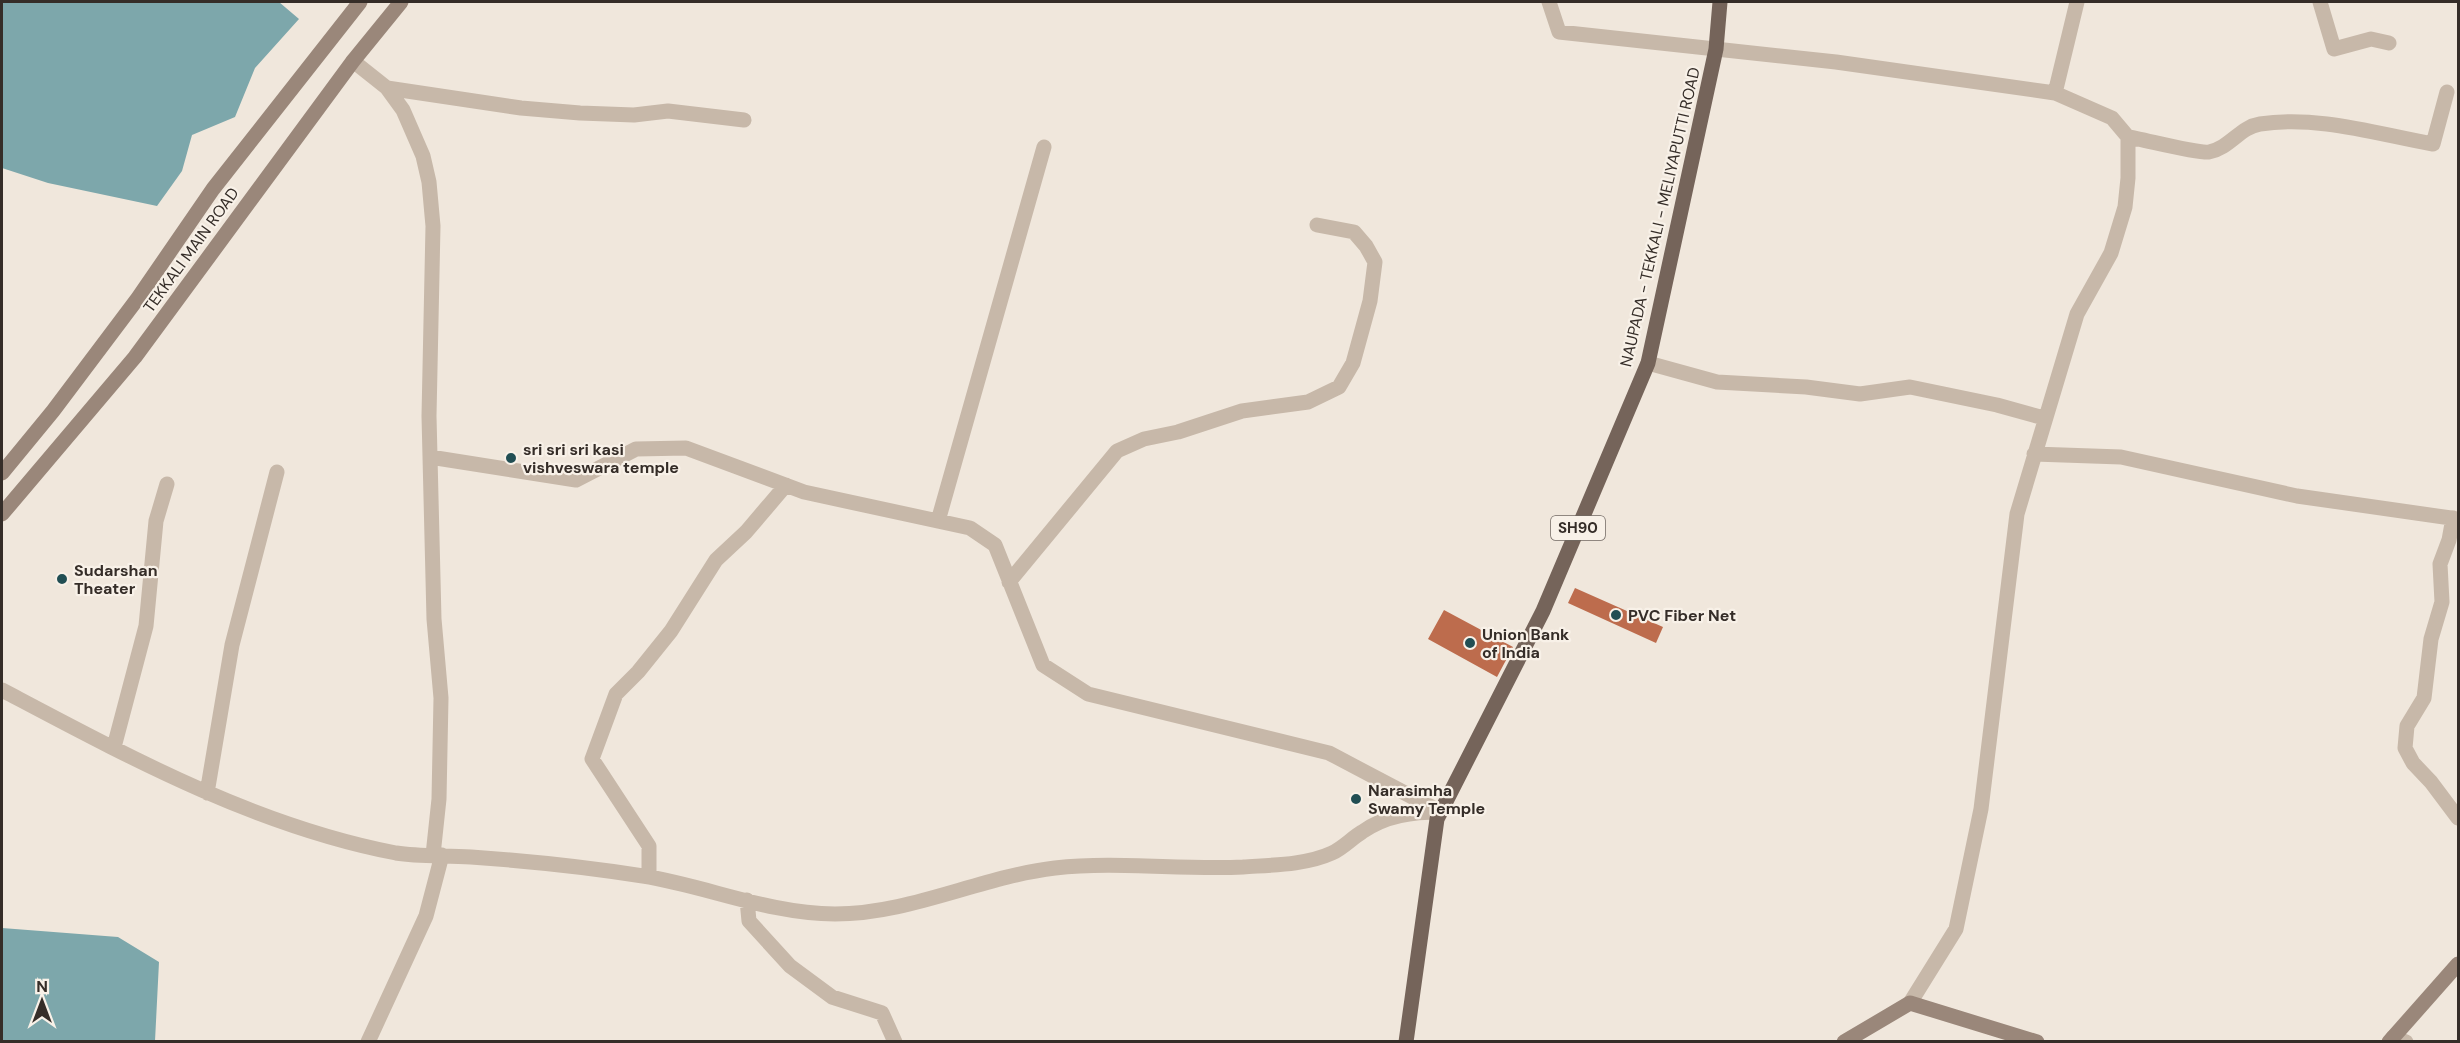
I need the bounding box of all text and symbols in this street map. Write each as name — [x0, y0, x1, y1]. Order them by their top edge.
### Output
street label: NAUPADA - TEKKALI - MELIYAPUTTI ROAD — [1615, 65, 1705, 369]
street label: TEKKALI MAIN ROAD — [139, 183, 243, 317]
place label: sri sri sri kasi vishveswara temple — [523, 439, 679, 478]
marker: sri sri sri kasi vishveswara temple — [504, 451, 518, 465]
road number: SH90 — [1551, 516, 1605, 540]
place label: Sudarshan Theater — [74, 560, 158, 599]
marker: Sudarshan Theater — [55, 572, 69, 586]
place label: PVC Fiber Net — [1628, 605, 1736, 626]
marker: PVC Fiber Net — [1609, 608, 1623, 622]
place label: Union Bank of India — [1482, 624, 1570, 663]
marker: Union Bank of India — [1463, 636, 1477, 650]
place label: Narasimha Swamy Temple — [1368, 780, 1485, 819]
marker: Narasimha Swamy Temple — [1349, 792, 1363, 806]
north arrow — [12, 971, 72, 1031]
text: N — [36, 976, 48, 997]

